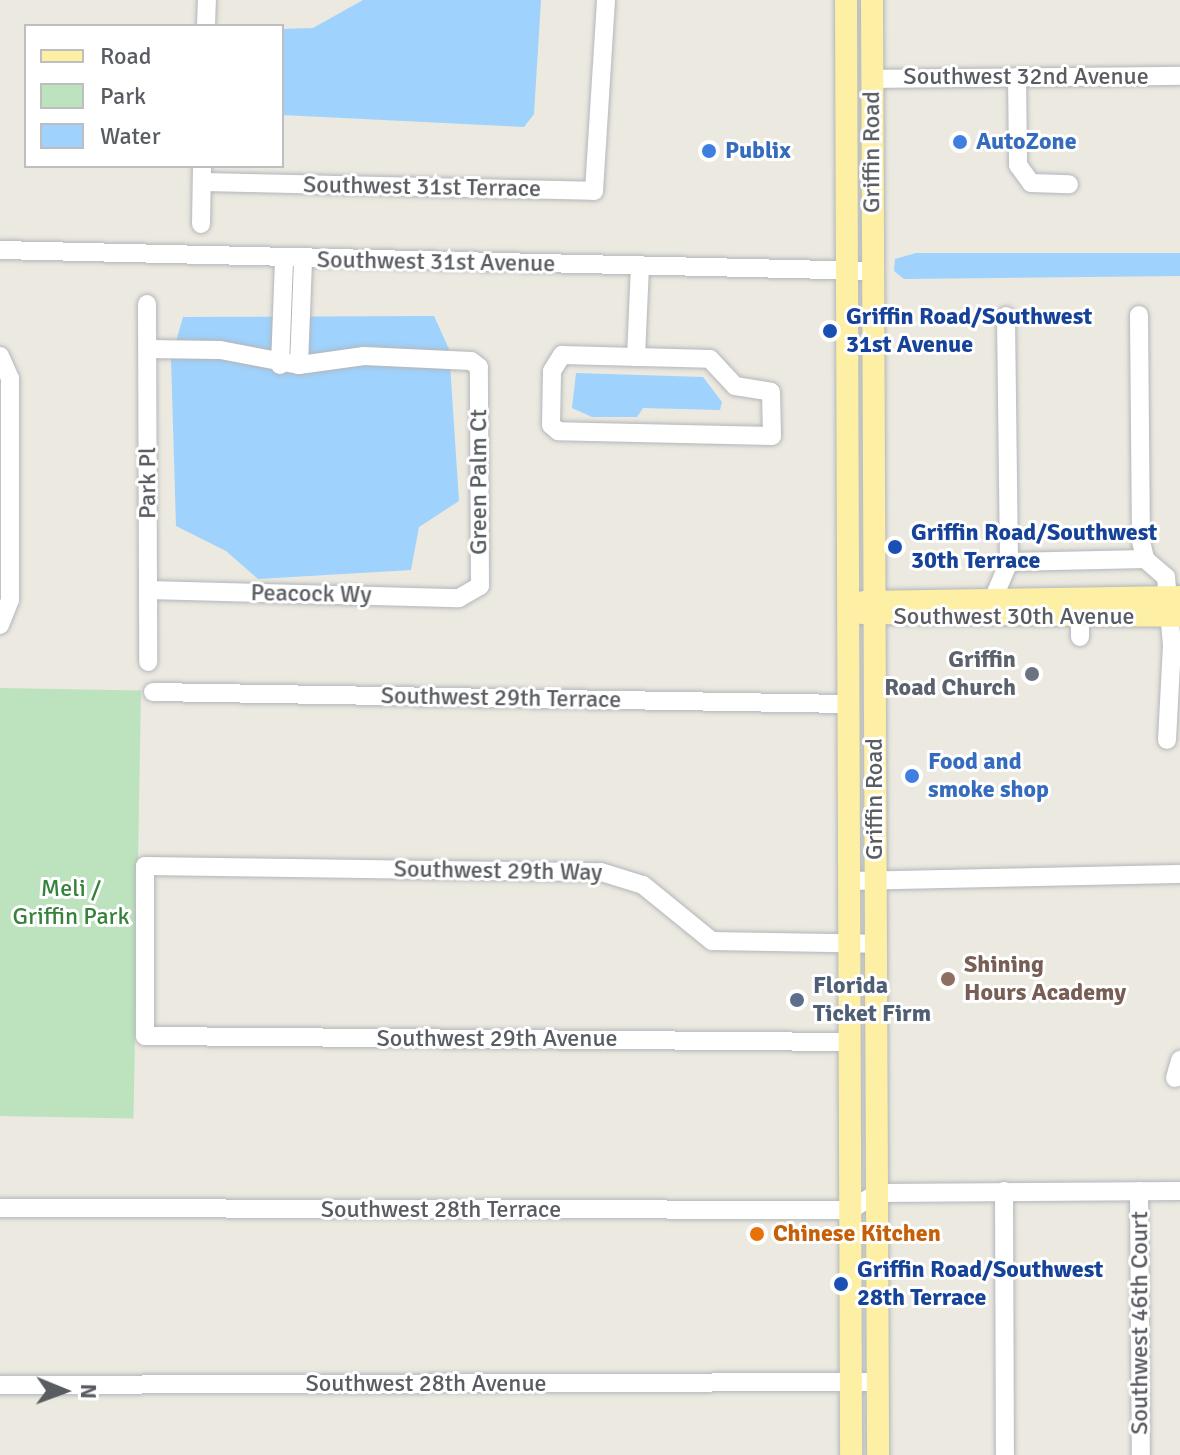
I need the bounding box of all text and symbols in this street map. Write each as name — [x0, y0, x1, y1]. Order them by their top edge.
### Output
legend — [24, 24, 284, 168]
text: Road — [100, 41, 151, 71]
street label: Southwest 32nd Avenue — [903, 63, 1149, 91]
text: Park — [100, 81, 146, 111]
street label: Griffin Road — [858, 91, 886, 213]
text: Water — [100, 121, 160, 151]
place label: AutoZone — [976, 128, 1077, 156]
marker: AutoZone — [951, 133, 969, 151]
place label: Publix — [725, 137, 791, 165]
marker: Publix — [700, 142, 718, 160]
street label: Southwest 31st Terrace — [303, 171, 541, 203]
street label: Southwest 31st Avenue — [317, 246, 555, 278]
place label: Griffin Road/Southwest 31st Avenue — [846, 303, 1092, 359]
marker: Griffin Road/Southwest 31st Avenue — [821, 322, 839, 340]
street label: Green Palm Ct — [465, 409, 493, 555]
street label: Park Pl — [134, 447, 162, 519]
place label: Griffin Road/Southwest 30th Terrace — [911, 519, 1157, 575]
marker: Griffin Road/Southwest 30th Terrace — [886, 538, 904, 556]
street label: Peacock Wy — [250, 579, 372, 609]
street label: Southwest 30th Avenue — [894, 603, 1134, 631]
place label: Griffin Road Church — [884, 646, 1016, 702]
marker: Griffin Road Church — [1023, 665, 1041, 683]
street label: Southwest 29th Terrace — [381, 682, 621, 714]
street label: Griffin Road — [861, 738, 889, 860]
place label: Food and smoke shop — [928, 748, 1049, 804]
marker: Food and smoke shop — [903, 767, 921, 785]
street label: Southwest 29th Way — [393, 855, 603, 887]
park label: Meli / Griffin Park — [13, 875, 129, 931]
place label: Shining Hours Academy — [964, 951, 1126, 1007]
marker: Shining Hours Academy — [939, 970, 957, 988]
place label: Florida Ticket Firm — [813, 972, 931, 1028]
marker: Florida Ticket Firm — [788, 991, 806, 1009]
street label: Southwest 29th Avenue — [377, 1025, 617, 1053]
street label: Southwest 28th Terrace — [321, 1196, 561, 1224]
street label: Southwest 46th Court — [1126, 1211, 1154, 1435]
place label: Chinese Kitchen — [773, 1220, 941, 1248]
marker: Chinese Kitchen — [748, 1225, 766, 1243]
place label: Griffin Road/Southwest 28th Terrace — [857, 1256, 1103, 1312]
marker: Griffin Road/Southwest 28th Terrace — [832, 1275, 850, 1293]
north arrow — [24, 1351, 104, 1431]
street label: Southwest 28th Avenue — [306, 1370, 546, 1398]
text: N — [75, 1384, 102, 1399]

